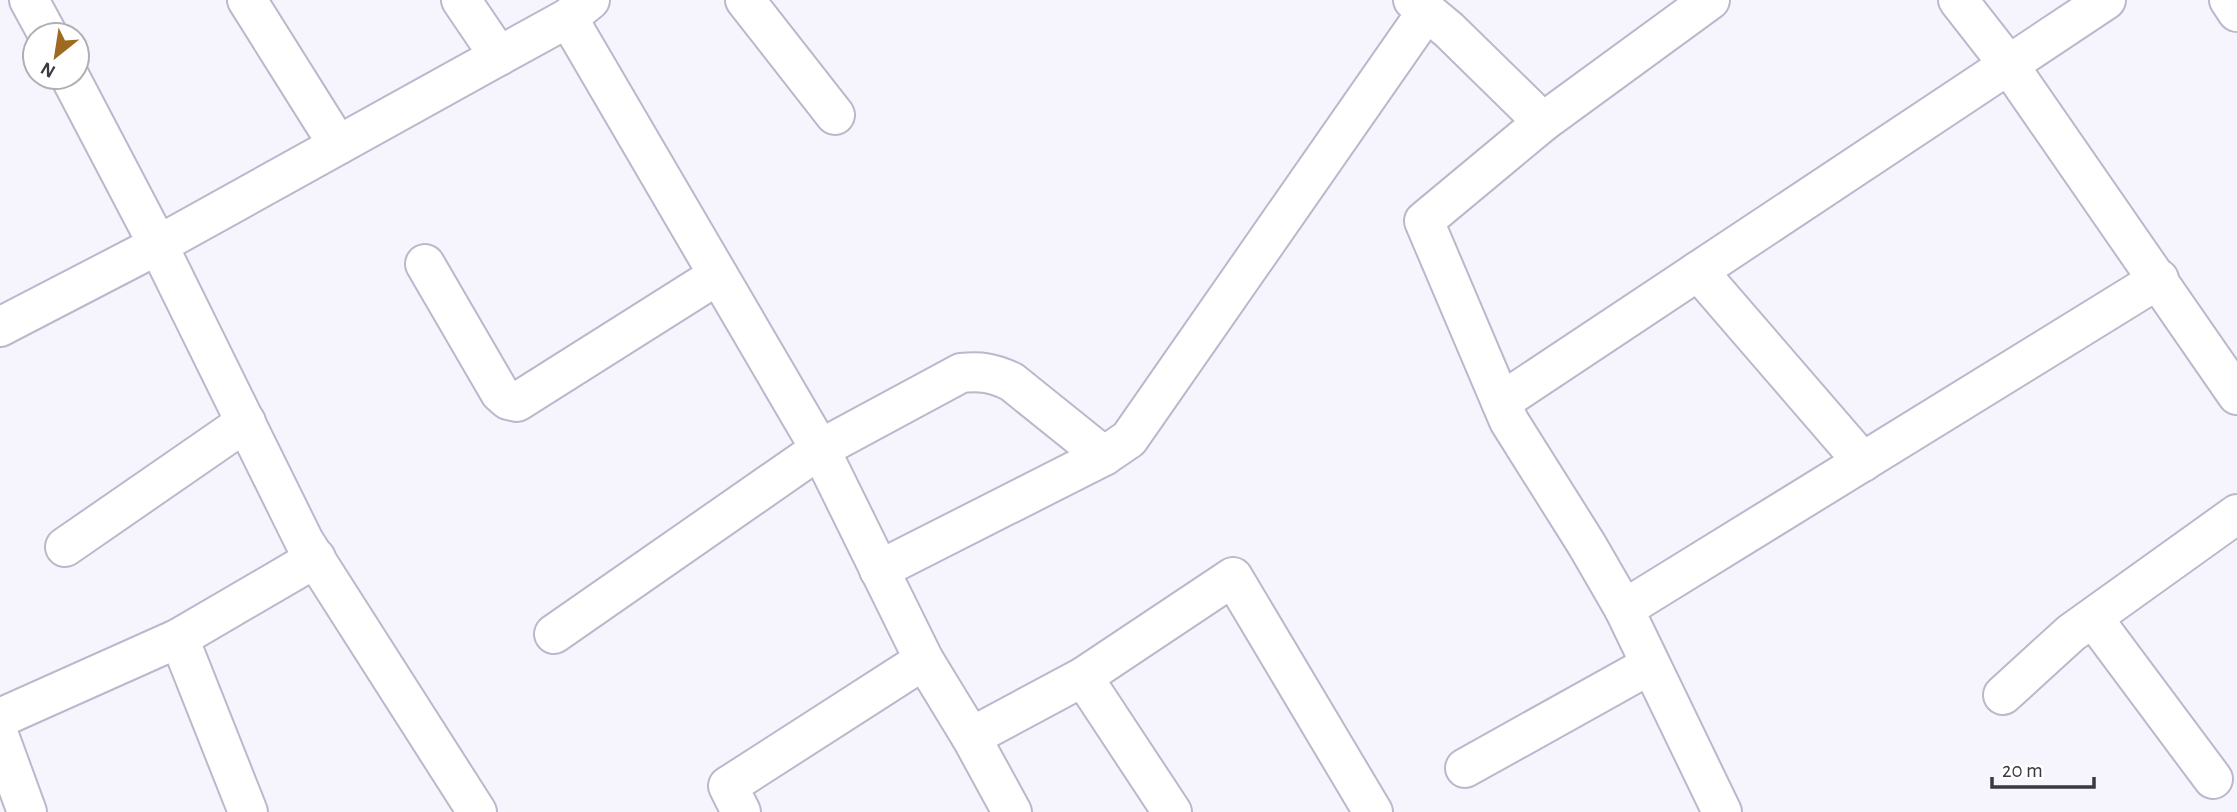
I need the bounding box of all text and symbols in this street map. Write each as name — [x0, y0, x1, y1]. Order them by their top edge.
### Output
north arrow — [21, 21, 91, 91]
text: N — [38, 58, 59, 81]
scale bar — [1992, 746, 2094, 790]
text: 20 m — [2002, 760, 2043, 781]

